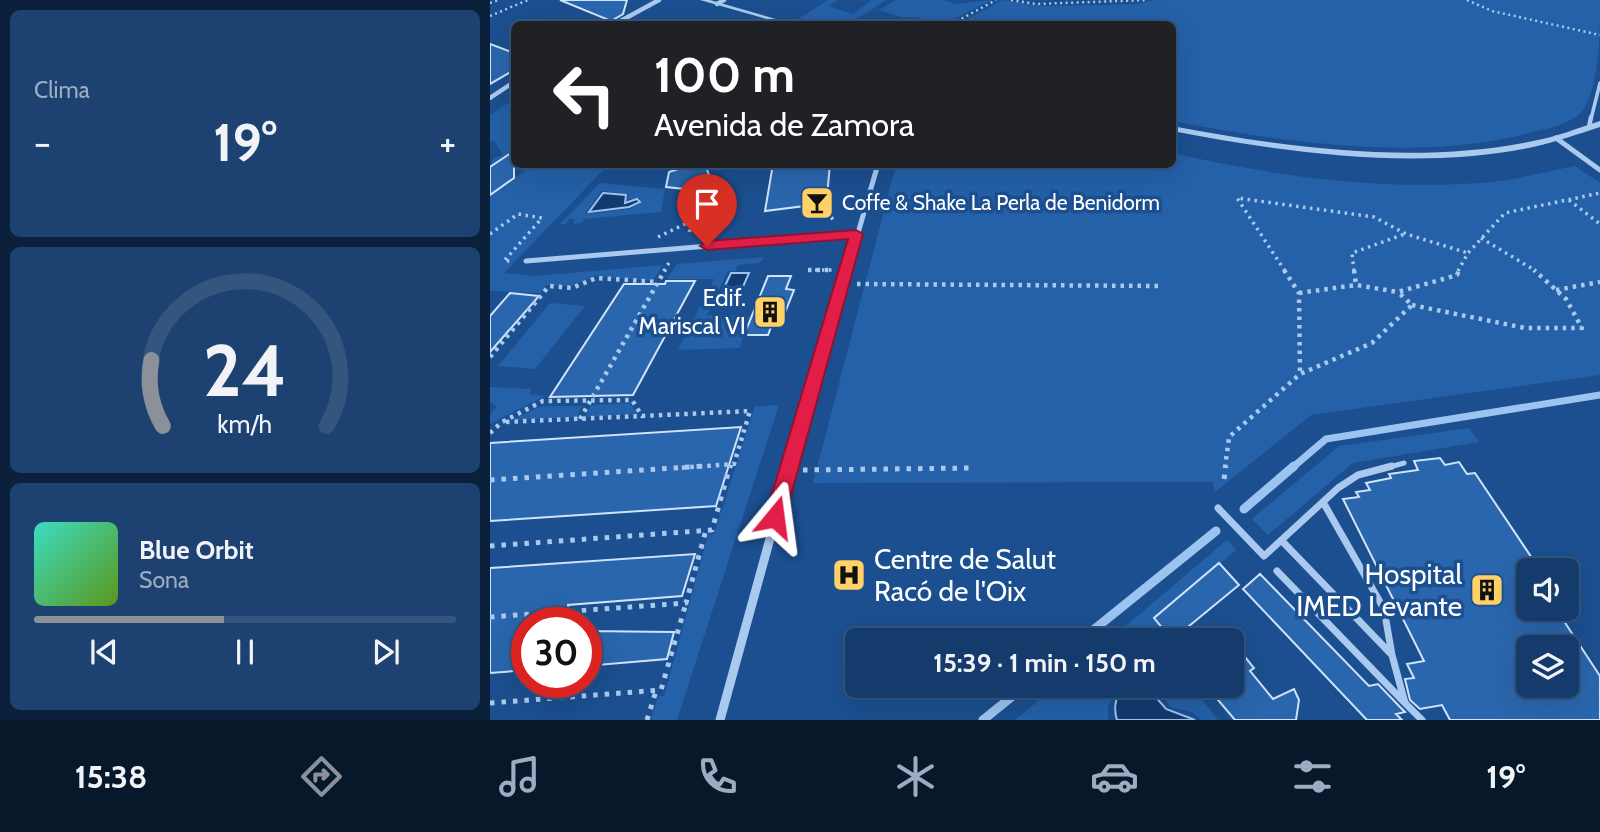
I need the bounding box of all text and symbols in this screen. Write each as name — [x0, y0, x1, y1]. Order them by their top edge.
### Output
text: 100 m — [654, 45, 795, 104]
icon: left — [539, 49, 630, 140]
text: Clima — [34, 76, 90, 104]
text: Avenida de Zamora — [654, 105, 914, 144]
text: 19° — [213, 111, 277, 174]
text: − — [34, 119, 51, 166]
text: + — [439, 119, 456, 166]
pin — [677, 174, 737, 246]
bar icon: Coffe & Shake La Perla de Benidorm — [798, 184, 836, 222]
icon: arrive — [688, 185, 726, 223]
place label: Coffe & Shake La Perla de Benidorm — [842, 190, 1160, 215]
place label: Edif. Mariscal VI — [638, 283, 746, 340]
building icon: Edif. Mariscal VI — [751, 293, 789, 331]
text: 24 — [203, 326, 287, 414]
text: km/h — [218, 409, 272, 439]
position arrow — [738, 480, 812, 554]
text: Blue Orbit — [139, 534, 254, 566]
place label: Centre de Salut Racó de l'Oix — [874, 542, 1056, 608]
hospital icon: Centre de Salut Racó de l'Oix — [830, 556, 868, 594]
place label: Hospital IMED Levante — [1296, 557, 1462, 623]
map controls — [1516, 558, 1579, 698]
button: sound — [1516, 558, 1579, 621]
text: Sona — [139, 566, 189, 594]
building icon: Hospital IMED Levante — [1468, 571, 1506, 609]
speed limit sign: 30 — [511, 607, 602, 698]
icon: previous — [85, 633, 123, 671]
icon: pause — [226, 633, 264, 671]
icon: next — [367, 633, 405, 671]
button: layers — [1516, 635, 1579, 698]
text: 15:39 · 1 min · 150 m — [933, 647, 1156, 679]
icon: directions — [297, 752, 346, 801]
icon: music — [495, 752, 544, 801]
icon: phone — [693, 752, 742, 801]
icon: climate — [891, 752, 940, 801]
icon: car — [1090, 752, 1139, 801]
icon: filters — [1288, 752, 1337, 801]
text: 15:38 — [75, 757, 147, 796]
text: 19° — [1486, 757, 1525, 796]

